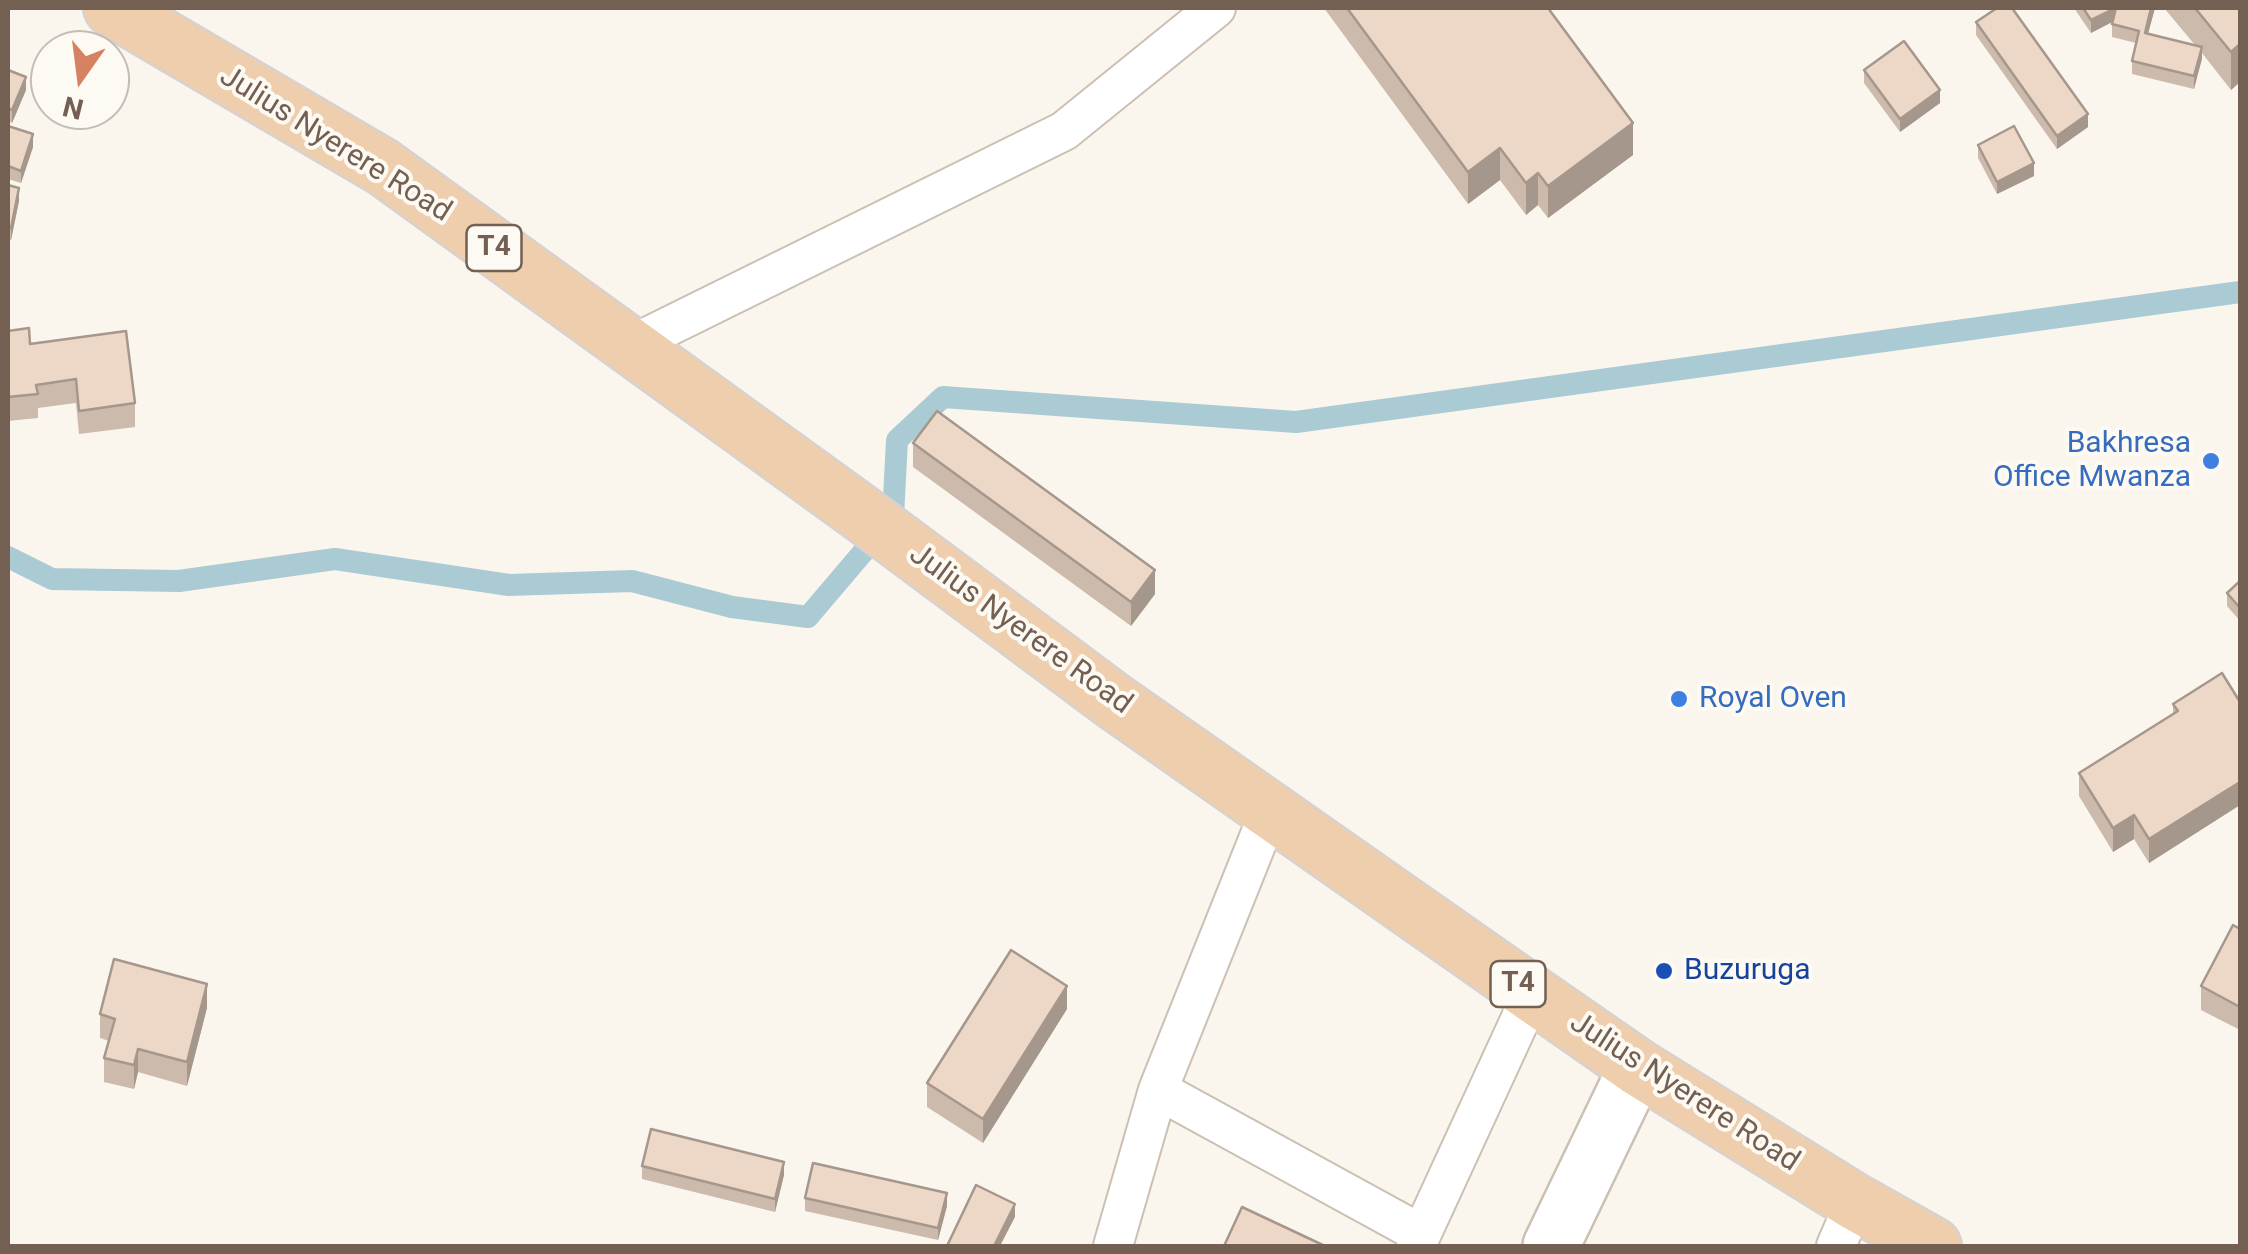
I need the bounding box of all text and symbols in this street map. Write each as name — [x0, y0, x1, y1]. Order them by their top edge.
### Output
north arrow — [30, 30, 130, 130]
street label: Julius Nyerere Road — [213, 59, 457, 231]
text: N — [60, 89, 87, 126]
road number: T4 — [466, 225, 522, 271]
place label: Bakhresa Office Mwanza — [1993, 426, 2191, 496]
marker: Bakhresa Office Mwanza — [2200, 450, 2222, 472]
street label: Julius Nyerere Road — [902, 537, 1138, 723]
place label: Royal Oven — [1699, 681, 1847, 717]
marker: Royal Oven — [1668, 688, 1690, 710]
place label: Buzuruga — [1684, 953, 1811, 989]
marker: Buzuruga — [1653, 960, 1675, 982]
road number: T4 — [1490, 961, 1546, 1007]
street label: Julius Nyerere Road — [1563, 1005, 1805, 1181]

